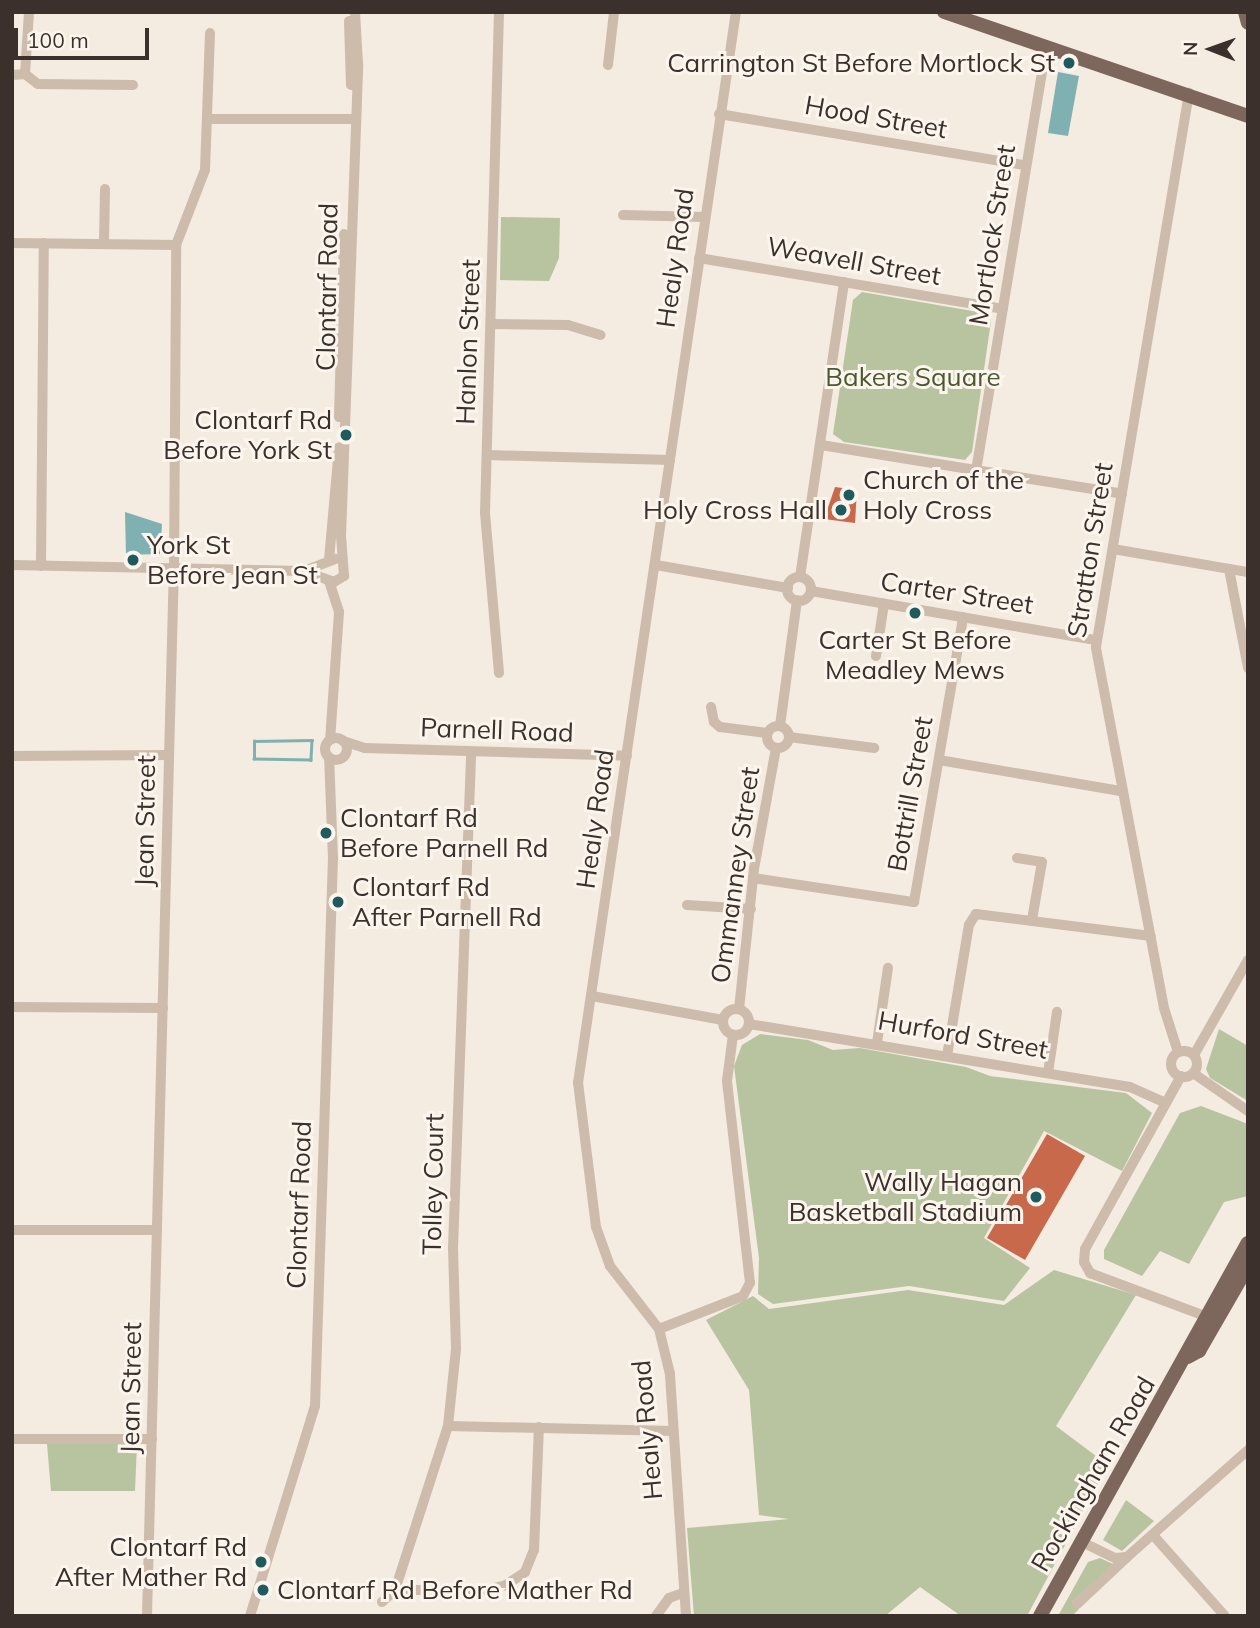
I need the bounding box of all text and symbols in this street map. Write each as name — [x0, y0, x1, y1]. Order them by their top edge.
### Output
scale bar — [18, 14, 152, 58]
north arrow — [1176, 14, 1246, 84]
text: 100 m — [27, 27, 89, 53]
text: N — [1178, 41, 1202, 56]
place label: Carrington St Before Mortlock St — [667, 47, 1055, 79]
marker: Carrington St Before Mortlock St — [1061, 55, 1077, 71]
street label: Hood Street — [802, 89, 950, 145]
street label: Mortlock Street — [962, 143, 1022, 327]
street label: Healy Road — [650, 186, 700, 330]
street label: Clontarf Road — [310, 203, 344, 371]
street label: Weavell Street — [765, 230, 943, 292]
street label: Hanlon Street — [450, 259, 486, 425]
park label: Bakers Square — [825, 361, 1001, 393]
place label: Clontarf Rd Before York St — [163, 404, 332, 466]
marker: Clontarf Rd Before York St — [338, 427, 354, 443]
street label: Stratton Street — [1061, 460, 1119, 640]
place label: Church of the Holy Cross — [863, 464, 1024, 526]
marker: Church of the Holy Cross — [841, 487, 857, 503]
place label: Holy Cross Hall — [643, 494, 827, 526]
marker: Holy Cross Hall — [833, 502, 849, 518]
place label: York St Before Jean St — [147, 529, 318, 590]
marker: York St Before Jean St — [125, 552, 141, 568]
street label: Carter Street — [878, 566, 1036, 620]
marker: Carter St Before Meadley Mews — [907, 605, 923, 621]
place label: Carter St Before Meadley Mews — [819, 624, 1011, 686]
street label: Parnell Road — [420, 712, 574, 748]
street label: Bottrill Street — [881, 714, 939, 874]
street label: Healy Road — [570, 747, 620, 891]
street label: Jean Street — [128, 755, 162, 887]
street label: Ommanney Street — [704, 765, 766, 985]
place label: Clontarf Rd Before Parnell Rd — [340, 802, 548, 864]
marker: Clontarf Rd Before Parnell Rd — [318, 825, 334, 841]
place label: Clontarf Rd After Parnell Rd — [352, 871, 542, 932]
marker: Clontarf Rd After Parnell Rd — [330, 894, 346, 910]
street label: Hurford Street — [876, 1005, 1050, 1065]
street label: Tolley Court — [416, 1113, 450, 1255]
street label: Clontarf Road — [280, 1120, 318, 1290]
place label: Wally Hagan Basketball Stadium — [789, 1166, 1022, 1228]
marker: Wally Hagan Basketball Stadium — [1028, 1189, 1044, 1205]
street label: Jean Street — [114, 1322, 148, 1454]
street label: Healy Road — [625, 1359, 669, 1501]
street label: Rockingham Road — [1024, 1371, 1162, 1577]
place label: Clontarf Rd After Mather Rd — [55, 1531, 247, 1592]
marker: Clontarf Rd After Mather Rd — [253, 1554, 269, 1570]
place label: Clontarf Rd Before Mather Rd — [277, 1574, 633, 1606]
marker: Clontarf Rd Before Mather Rd — [255, 1582, 271, 1598]

